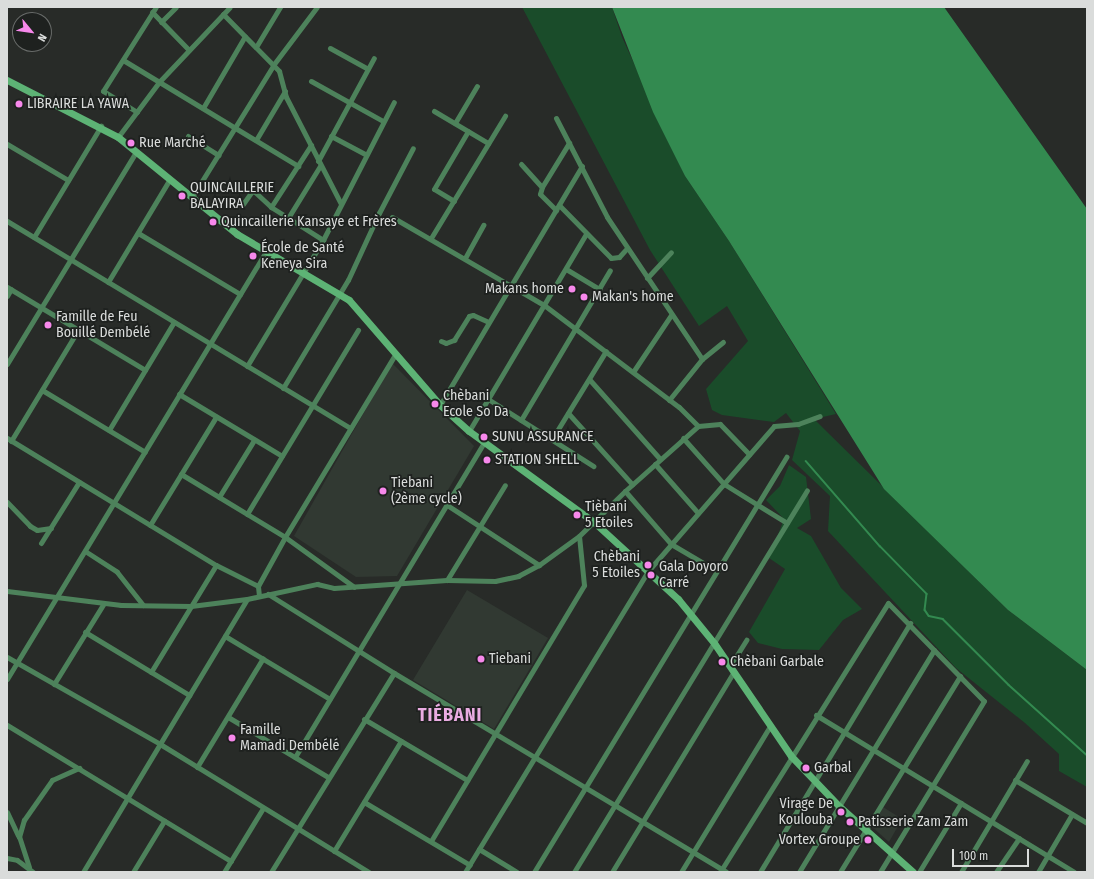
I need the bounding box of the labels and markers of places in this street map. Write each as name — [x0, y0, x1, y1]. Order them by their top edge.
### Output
place label: LIBRAIRE LA YAWA — [27, 96, 129, 112]
marker: LIBRAIRE LA YAWA — [14, 99, 24, 109]
place label: Rue Marché — [139, 135, 206, 151]
marker: Rue Marché — [126, 138, 136, 148]
place label: QUINCAILLERIE BALAYIRA — [190, 180, 274, 212]
marker: QUINCAILLERIE BALAYIRA — [177, 191, 187, 201]
place label: Quincaillerie Kansaye et Frères — [221, 214, 397, 230]
marker: Quincaillerie Kansaye et Frères — [208, 217, 218, 227]
place label: École de Santé Keneya Sira — [261, 240, 344, 272]
marker: École de Santé Keneya Sira — [248, 251, 258, 261]
place label: Makans home — [485, 281, 564, 297]
marker: Makans home — [567, 284, 577, 294]
place label: Makan's home — [592, 289, 674, 305]
marker: Makan's home — [579, 292, 589, 302]
place label: Famille de Feu Bouillé Dembélé — [56, 309, 150, 342]
marker: Famille de Feu Bouillé Dembélé — [43, 320, 53, 330]
place label: Chèbani Ecole So Da — [443, 388, 509, 420]
marker: Chèbani Ecole So Da — [430, 399, 440, 409]
place label: SUNU ASSURANCE — [492, 429, 594, 445]
marker: SUNU ASSURANCE — [479, 432, 489, 442]
place label: STATION SHELL — [495, 452, 579, 468]
marker: STATION SHELL — [482, 455, 492, 465]
place label: Tiebani (2ème cycle) — [391, 475, 462, 508]
marker: Tiebani (2ème cycle) — [378, 486, 388, 496]
place label: Tièbani 5 Etoiles — [585, 499, 633, 532]
marker: Tièbani 5 Etoiles — [572, 510, 582, 520]
place label: Chèbani 5 Etoiles — [592, 549, 640, 582]
place label: Gala Doyoro Carré — [659, 559, 728, 592]
marker: Chèbani 5 Etoiles — [643, 560, 653, 570]
marker: Gala Doyoro Carré — [646, 570, 656, 580]
place label: Tiebani — [489, 651, 531, 667]
marker: Tiebani — [476, 654, 486, 664]
place label: Chèbani Garbale — [730, 654, 824, 670]
marker: Chèbani Garbale — [717, 657, 727, 667]
place label: Famille Mamadi Dembélé — [240, 722, 339, 754]
marker: Famille Mamadi Dembélé — [227, 733, 237, 743]
place label: Garbal — [814, 760, 852, 776]
marker: Garbal — [801, 763, 811, 773]
place label: Virage De Koulouba — [779, 796, 833, 828]
marker: Virage De Koulouba — [836, 807, 846, 817]
place label: Patisserie Zam Zam — [858, 814, 968, 830]
marker: Patisserie Zam Zam — [845, 817, 855, 827]
place label: Vortex Groupe — [779, 832, 860, 848]
marker: Vortex Groupe — [863, 835, 873, 845]

